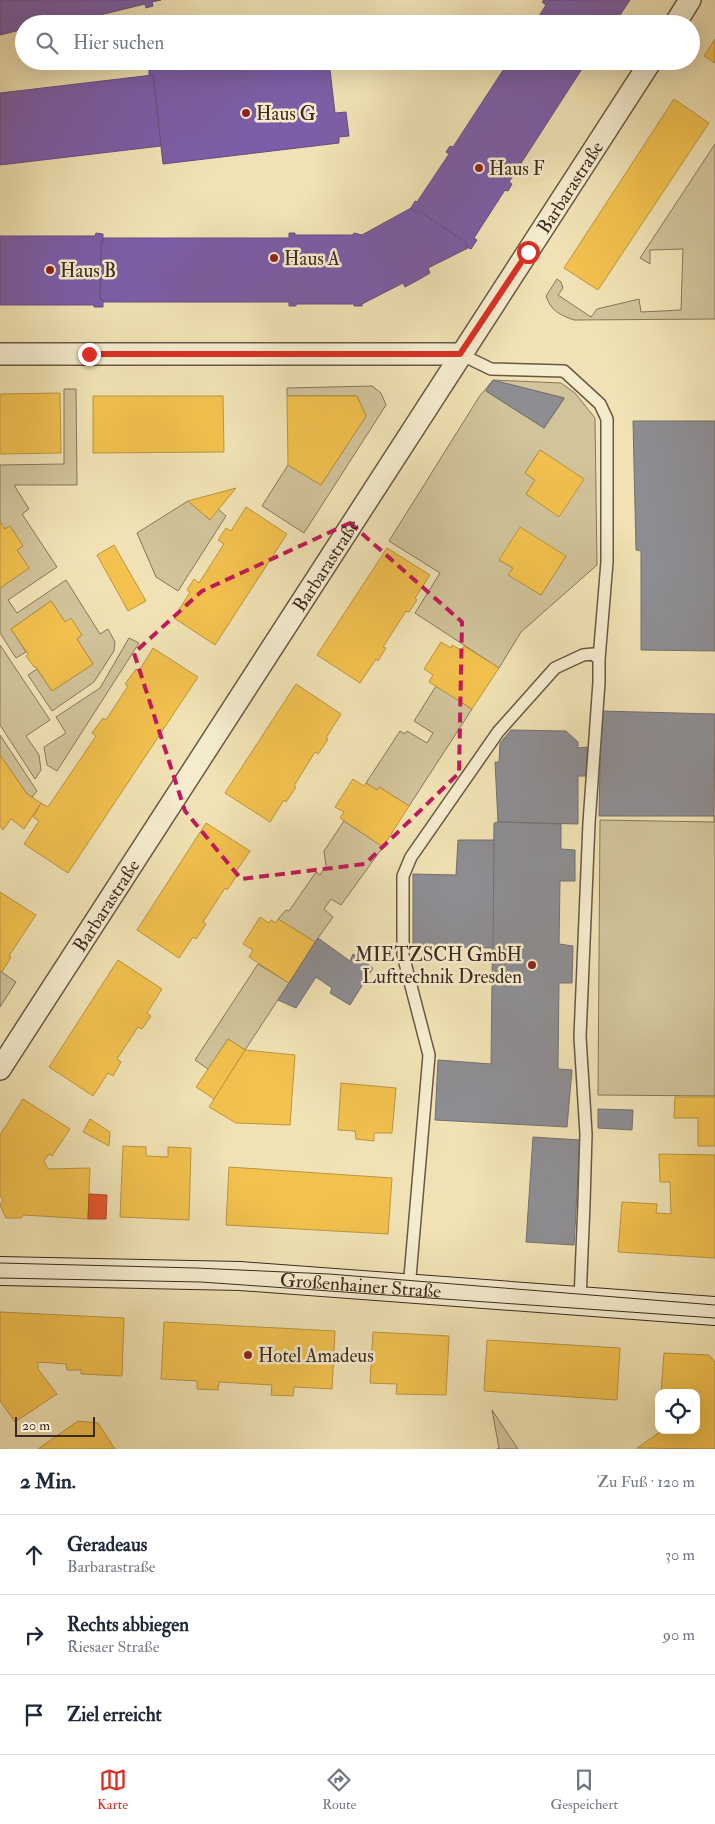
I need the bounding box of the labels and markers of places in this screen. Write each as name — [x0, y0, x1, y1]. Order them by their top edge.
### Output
place label: Haus G — [256, 102, 316, 126]
marker: Haus G — [240, 107, 252, 119]
place label: Haus F — [489, 157, 545, 181]
marker: Haus F — [473, 162, 485, 174]
place label: Haus A — [284, 247, 340, 271]
marker: Haus A — [268, 252, 280, 264]
place label: Haus B — [60, 259, 116, 283]
marker: Haus B — [44, 264, 56, 276]
place label: MIETZSCH GmbH Lufttechnik Dresden — [355, 943, 522, 989]
marker: MIETZSCH GmbH Lufttechnik Dresden — [526, 959, 538, 971]
place label: Hotel Amadeus — [258, 1344, 374, 1368]
marker: Hotel Amadeus — [242, 1349, 254, 1361]

